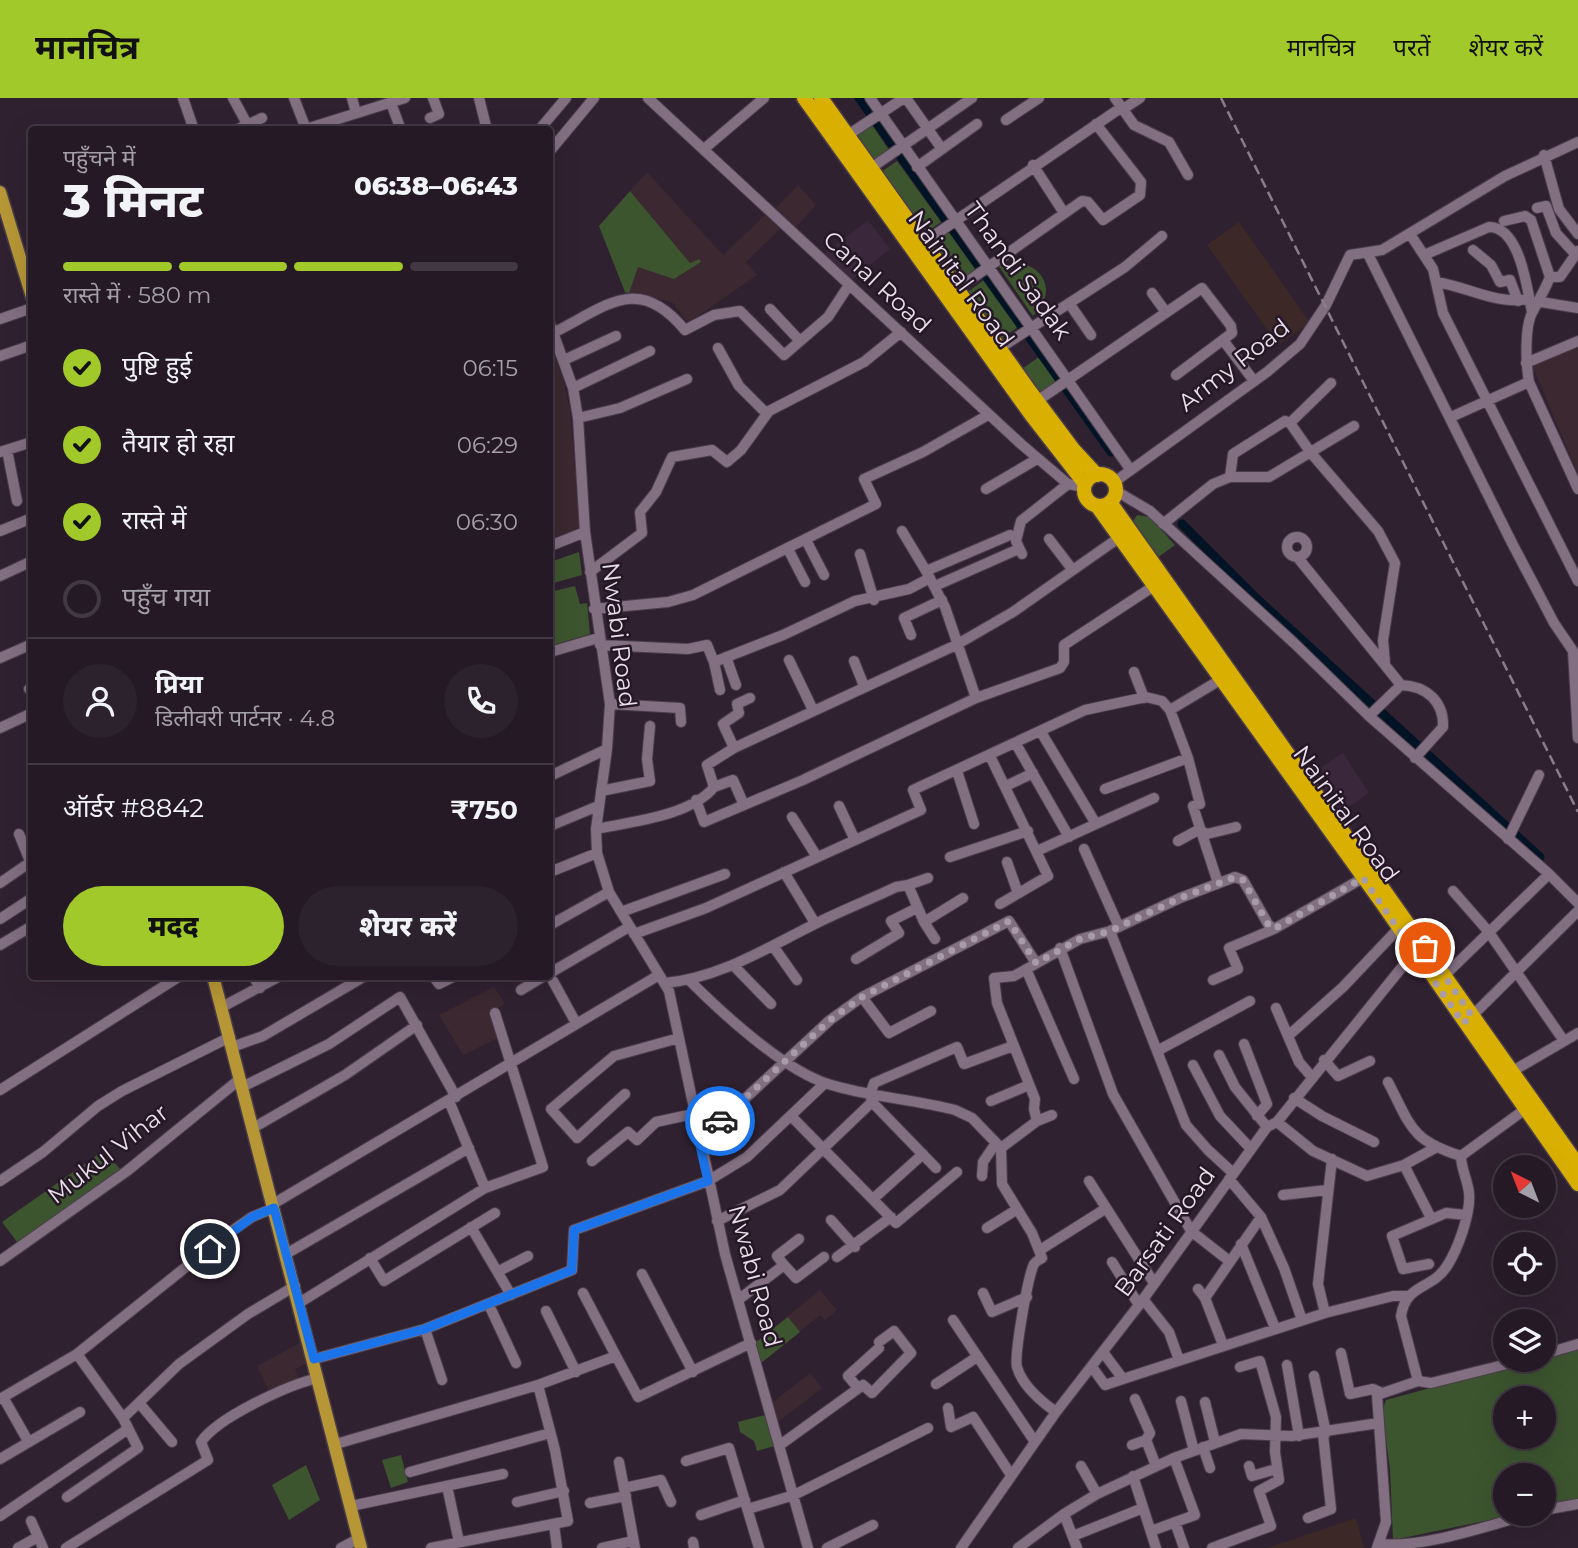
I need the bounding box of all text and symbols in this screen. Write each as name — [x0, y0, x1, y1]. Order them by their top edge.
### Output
text: मानचित्र — [35, 27, 139, 67]
text: मानचित्र — [1287, 33, 1355, 62]
text: परतें — [1393, 33, 1430, 62]
text: शेयर करें — [1468, 33, 1543, 62]
text: पहुँचने में — [63, 144, 135, 172]
text: 06:38–06:43 — [354, 170, 518, 202]
text: 3 मिनट — [63, 172, 203, 229]
street label: Thandi Sadak — [959, 196, 1078, 346]
street label: Nainital Road — [902, 205, 1021, 353]
street label: Canal Road — [817, 224, 937, 339]
text: रास्ते में · 580 m — [63, 281, 211, 309]
street label: Army Road — [1172, 312, 1295, 417]
icon: check — [63, 349, 101, 387]
text: पुष्टि हुई — [122, 350, 192, 382]
text: 06:15 — [463, 354, 518, 382]
icon: check — [63, 426, 101, 464]
text: तैयार हो रहा — [122, 427, 235, 459]
text: 06:29 — [457, 431, 518, 459]
icon: check — [63, 503, 101, 541]
text: रास्ते में — [122, 504, 187, 536]
text: 06:30 — [456, 508, 518, 536]
street label: Nwabi Road — [596, 561, 643, 709]
text: पहुँच गया — [122, 581, 210, 613]
button: person — [63, 664, 137, 738]
button: phone — [444, 664, 518, 738]
text: प्रिया — [155, 668, 203, 700]
text: डिलीवरी पार्टनर · 4.8 — [155, 704, 335, 732]
street label: Nainital Road — [1287, 740, 1406, 888]
text: ऑर्डर #8842 — [63, 792, 204, 824]
text: ₹750 — [450, 794, 518, 826]
button: मदद — [63, 886, 284, 966]
button: शेयर करें — [298, 886, 518, 966]
pin — [1395, 918, 1455, 978]
icon: bag — [1406, 929, 1444, 967]
courier — [685, 1086, 755, 1156]
street label: Mukul Vihar — [42, 1098, 174, 1210]
icon: car — [701, 1102, 739, 1140]
north arrow — [1493, 1155, 1556, 1218]
map controls — [1493, 1155, 1556, 1526]
street label: Barsati Road — [1108, 1161, 1221, 1302]
street label: Nwabi Road — [723, 1202, 788, 1350]
pin — [180, 1219, 240, 1279]
icon: home — [191, 1230, 229, 1268]
button: locate — [1493, 1232, 1556, 1295]
button: layers — [1493, 1309, 1556, 1372]
button: + — [1493, 1386, 1556, 1449]
button: − — [1493, 1463, 1556, 1526]

